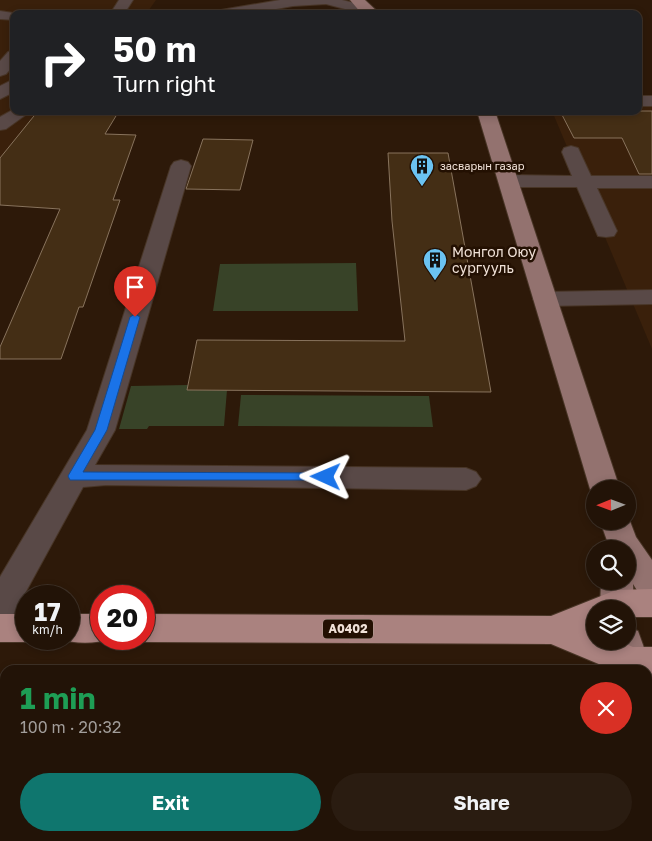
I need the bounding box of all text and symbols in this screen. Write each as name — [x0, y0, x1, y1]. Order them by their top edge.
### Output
text: 50 m — [113, 28, 196, 70]
icon: right — [30, 30, 95, 95]
text: Turn right — [113, 70, 216, 97]
building icon: засварын газар — [409, 153, 435, 187]
place label: засварын газар — [440, 159, 525, 172]
place label: Монгол Оюу сургууль — [452, 243, 536, 276]
building icon: Монгол Оюу сургууль — [422, 247, 448, 281]
pin — [114, 266, 156, 317]
icon: arrive — [121, 273, 149, 301]
position arrow — [299, 450, 351, 502]
north arrow — [586, 480, 636, 530]
map controls — [586, 480, 636, 650]
button: search — [586, 540, 636, 590]
speed limit sign: 20 — [90, 585, 155, 650]
text: 17 — [34, 596, 61, 627]
button: layers — [586, 600, 636, 650]
road number: A0402 — [323, 620, 373, 638]
text: km/h — [32, 622, 63, 637]
text: 1 min — [20, 680, 96, 716]
button: close — [580, 682, 632, 734]
text: 100 m · 20:32 — [20, 717, 121, 737]
button: Exit — [20, 773, 321, 831]
button: Share — [331, 773, 632, 831]

